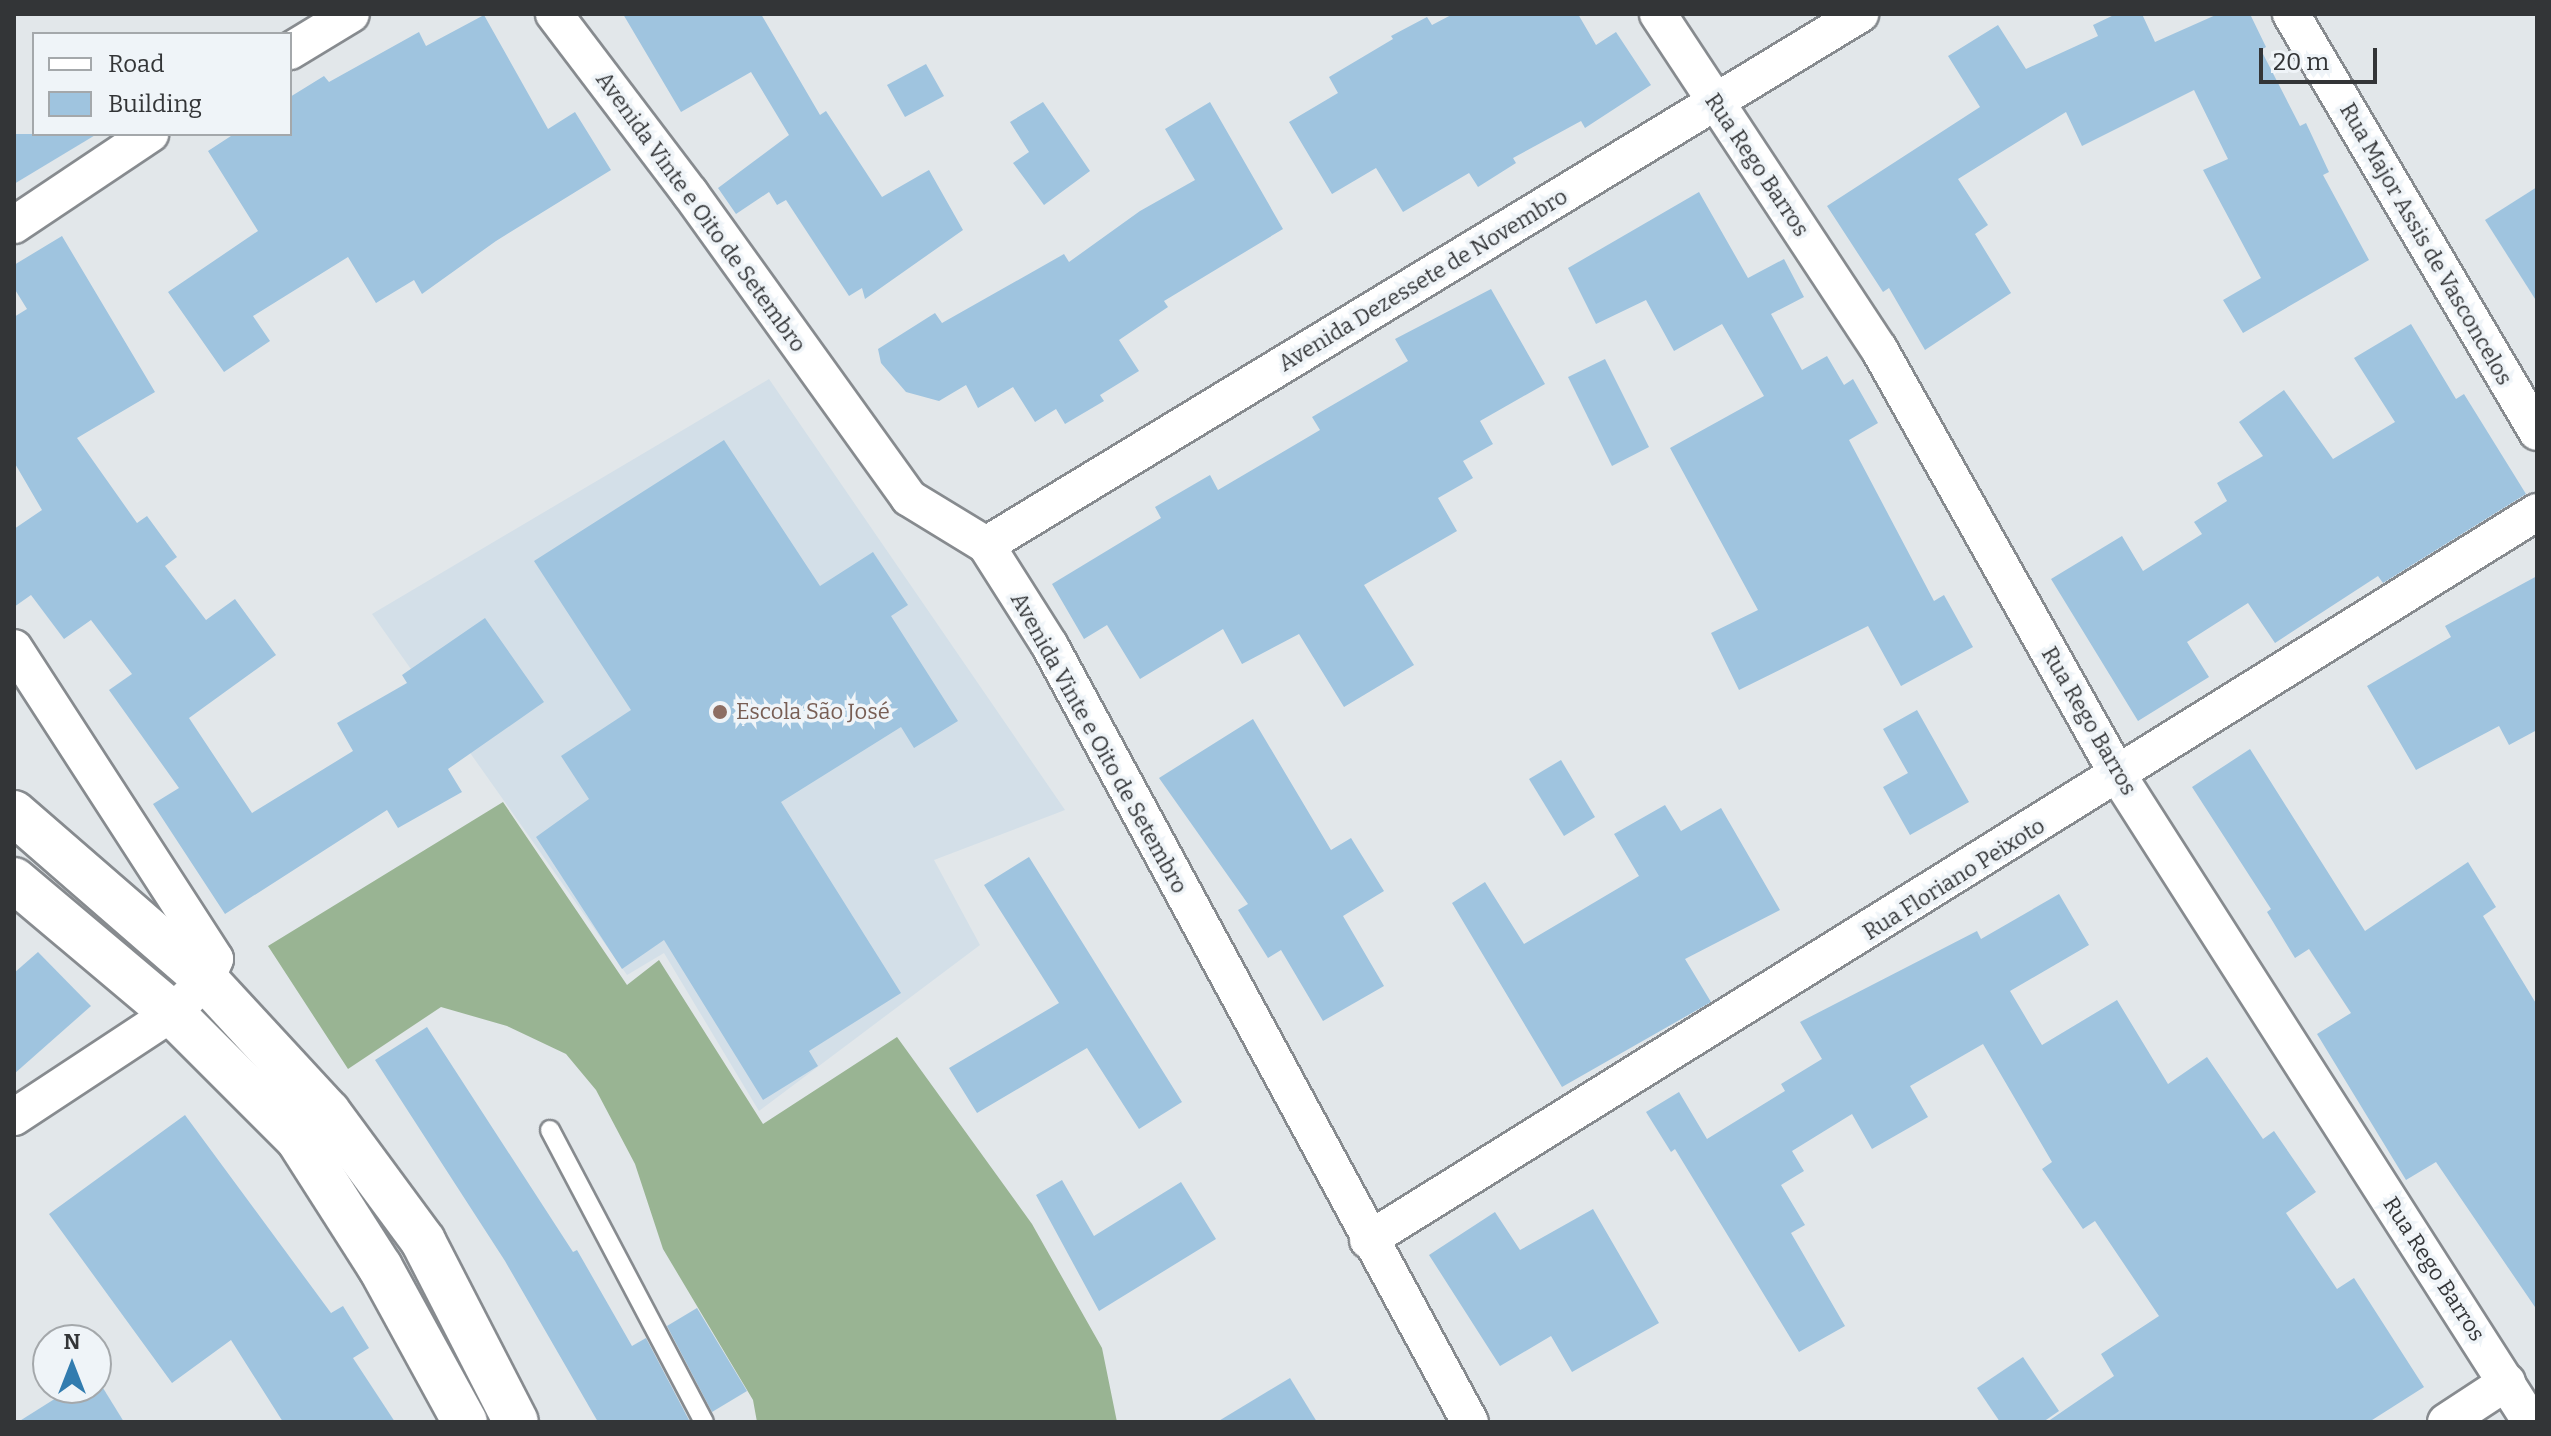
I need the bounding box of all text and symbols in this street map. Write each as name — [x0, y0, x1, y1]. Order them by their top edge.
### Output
legend — [32, 32, 292, 136]
scale bar — [2263, 32, 2381, 82]
text: 20 m — [2273, 48, 2329, 76]
text: Road — [108, 50, 164, 78]
street label: Avenida Vinte e Oito de Setembro — [590, 67, 812, 357]
street label: Rua Rego Barros — [1699, 88, 1815, 242]
text: Building — [108, 90, 202, 118]
street label: Rua Major Assis de Vasconcelos — [2334, 98, 2518, 390]
street label: Avenida Dezessete de Novembro — [1274, 183, 1572, 377]
street label: Avenida Vinte e Oito de Setembro — [1005, 588, 1193, 898]
street label: Rua Rego Barros — [2036, 642, 2142, 800]
place label: Escola São José — [736, 699, 890, 725]
marker: Escola São José — [711, 703, 729, 721]
street label: Rua Floriano Peixoto — [1858, 812, 2050, 946]
street label: Rua Rego Barros — [2378, 1192, 2490, 1346]
north arrow — [32, 1324, 112, 1404]
text: N — [64, 1328, 80, 1355]

